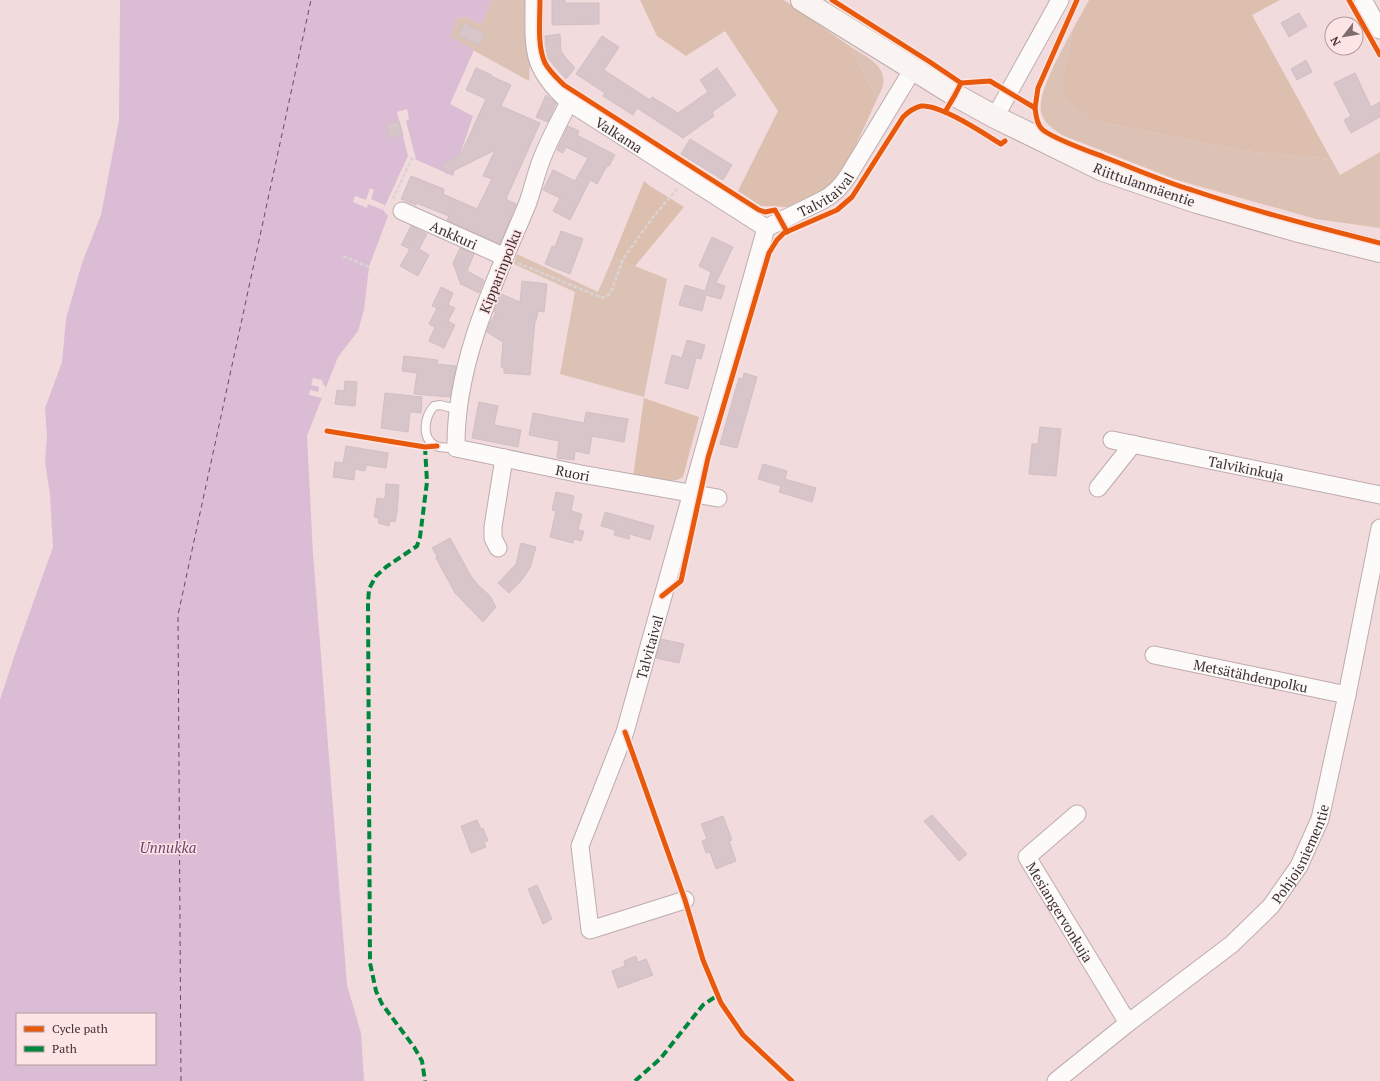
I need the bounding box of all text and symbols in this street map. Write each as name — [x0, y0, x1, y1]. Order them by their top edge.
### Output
north arrow — [1324, 16, 1364, 56]
text: N — [1327, 33, 1344, 48]
street label: Valkama — [592, 112, 647, 157]
street label: Riittulanmäentie — [1090, 157, 1198, 210]
street label: Talvitaival — [794, 168, 858, 221]
street label: Ankkuri — [427, 215, 481, 253]
street label: Kipparinpolku — [474, 226, 526, 316]
street label: Talvikinkuja — [1207, 450, 1286, 485]
street label: Ruori — [554, 460, 591, 485]
street label: Talvitaival — [631, 613, 667, 681]
street label: Metsätähdenpolku — [1192, 654, 1310, 696]
street label: Pohjoisniementie — [1267, 802, 1332, 907]
water label: Unnukka — [140, 837, 196, 857]
street label: Mesiangervonkuja — [1022, 858, 1098, 965]
legend — [16, 1013, 156, 1065]
text: Cycle path — [52, 1021, 108, 1036]
text: Path — [52, 1041, 77, 1056]

